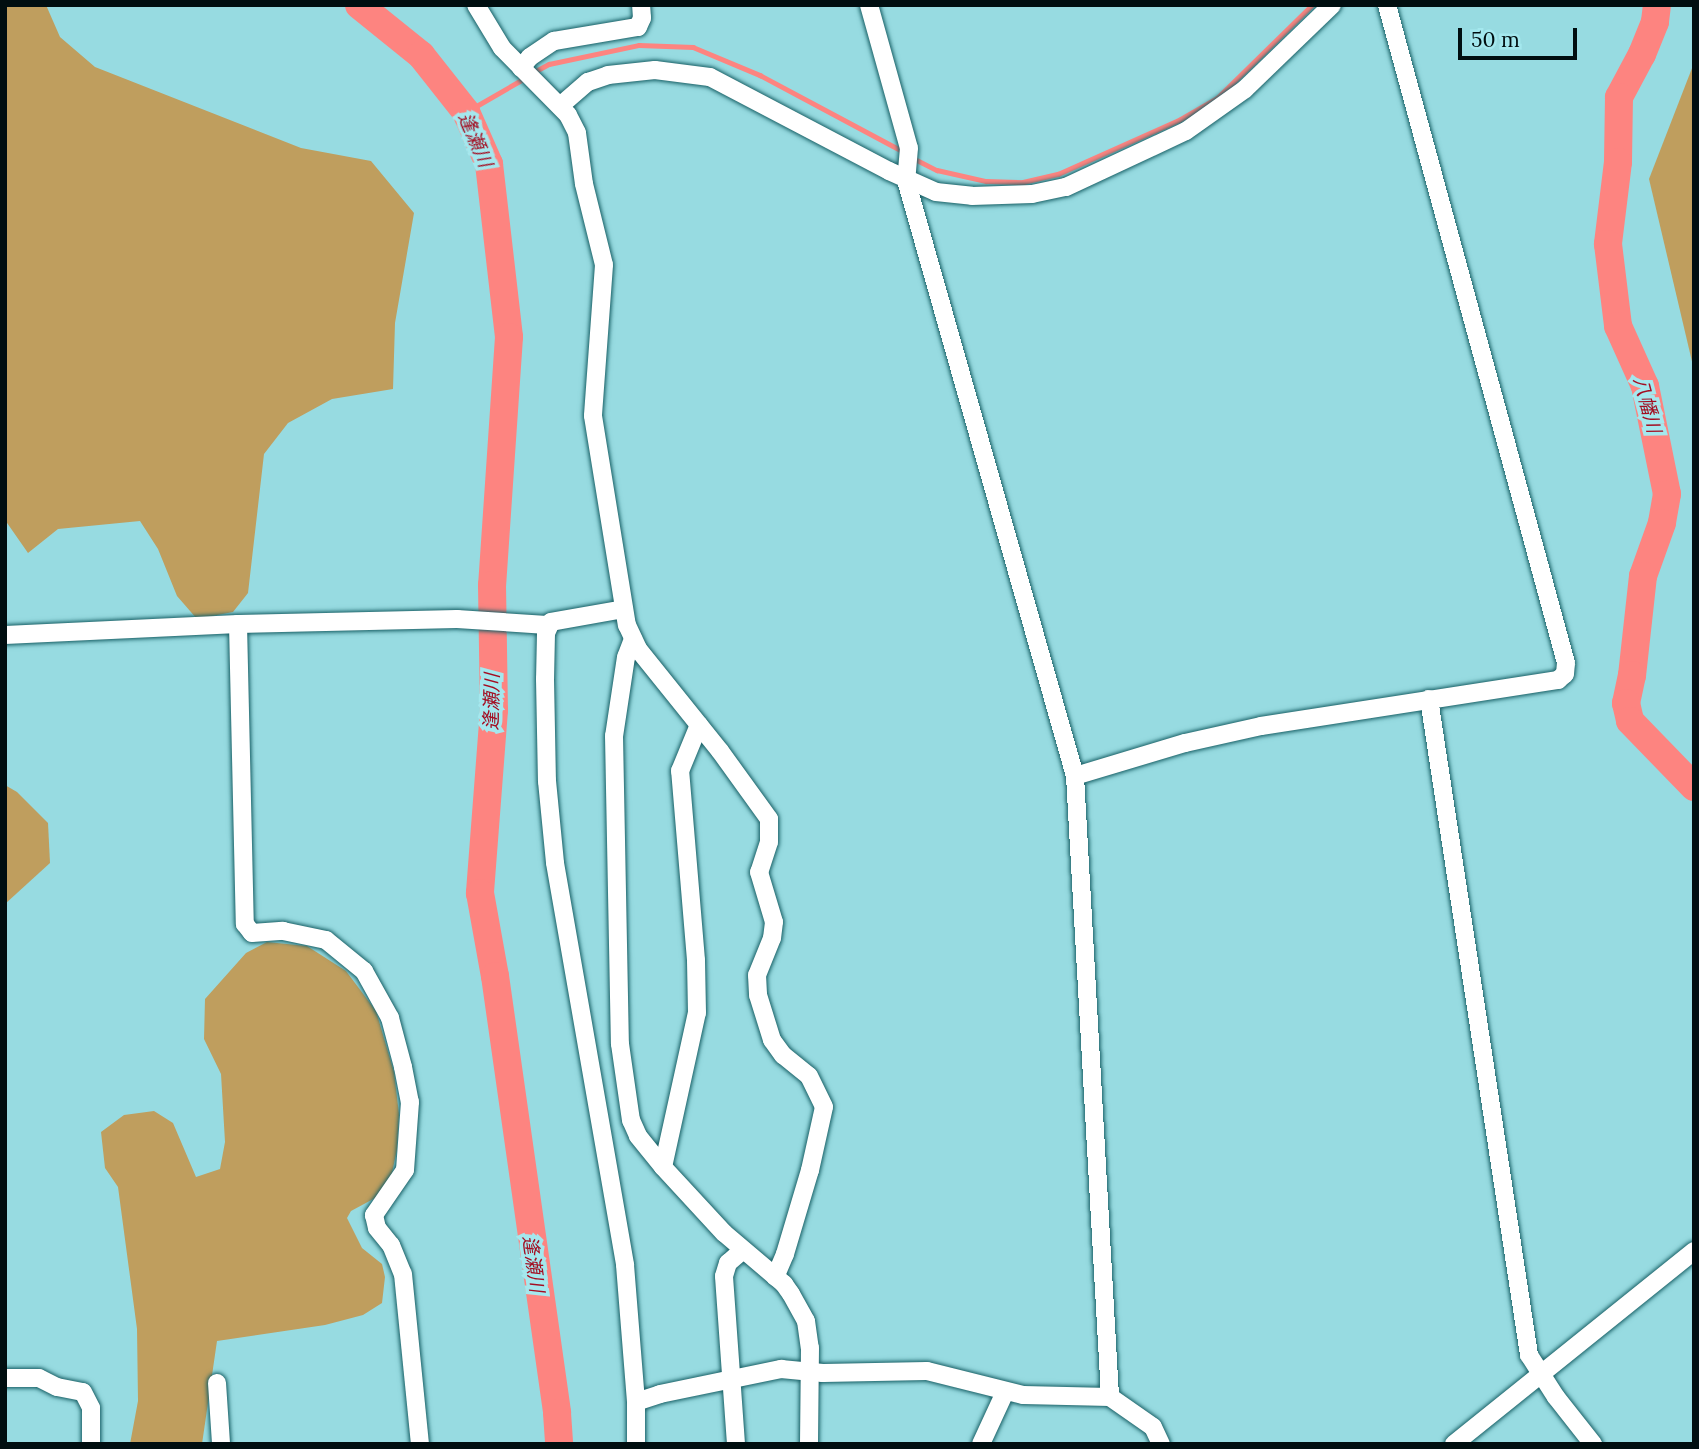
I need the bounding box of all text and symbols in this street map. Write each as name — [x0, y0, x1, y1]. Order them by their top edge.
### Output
scale bar — [1461, 14, 1580, 58]
text: 50 m — [1471, 26, 1520, 53]
water label: 逢瀬川 — [453, 109, 497, 171]
water label: 八幡川 — [1629, 375, 1665, 435]
water label: 逢瀬川 — [480, 673, 504, 731]
water label: 逢瀬川 — [518, 1234, 548, 1294]

